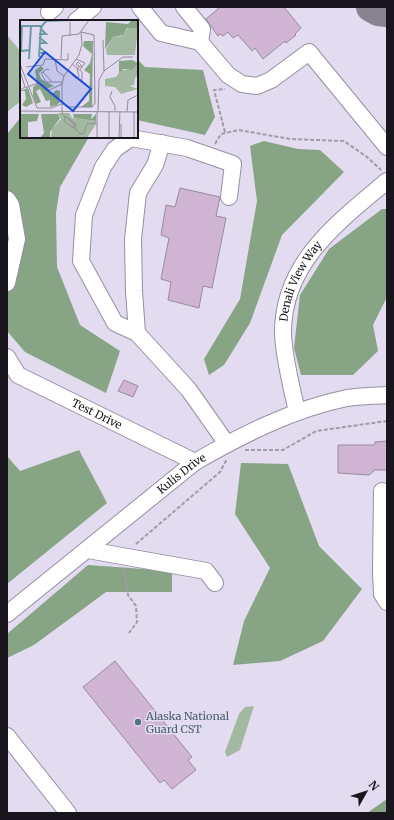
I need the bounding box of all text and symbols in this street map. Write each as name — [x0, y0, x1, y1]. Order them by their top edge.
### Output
inset map — [20, 20, 138, 138]
street label: Denali View Way — [276, 238, 325, 322]
street label: Test Drive — [70, 396, 124, 432]
street label: Kulis Drive — [154, 450, 208, 497]
place label: Alaska National Guard CST — [145, 709, 230, 736]
marker: Alaska National Guard CST — [133, 717, 143, 727]
north arrow — [346, 772, 386, 812]
text: N — [366, 778, 382, 794]

